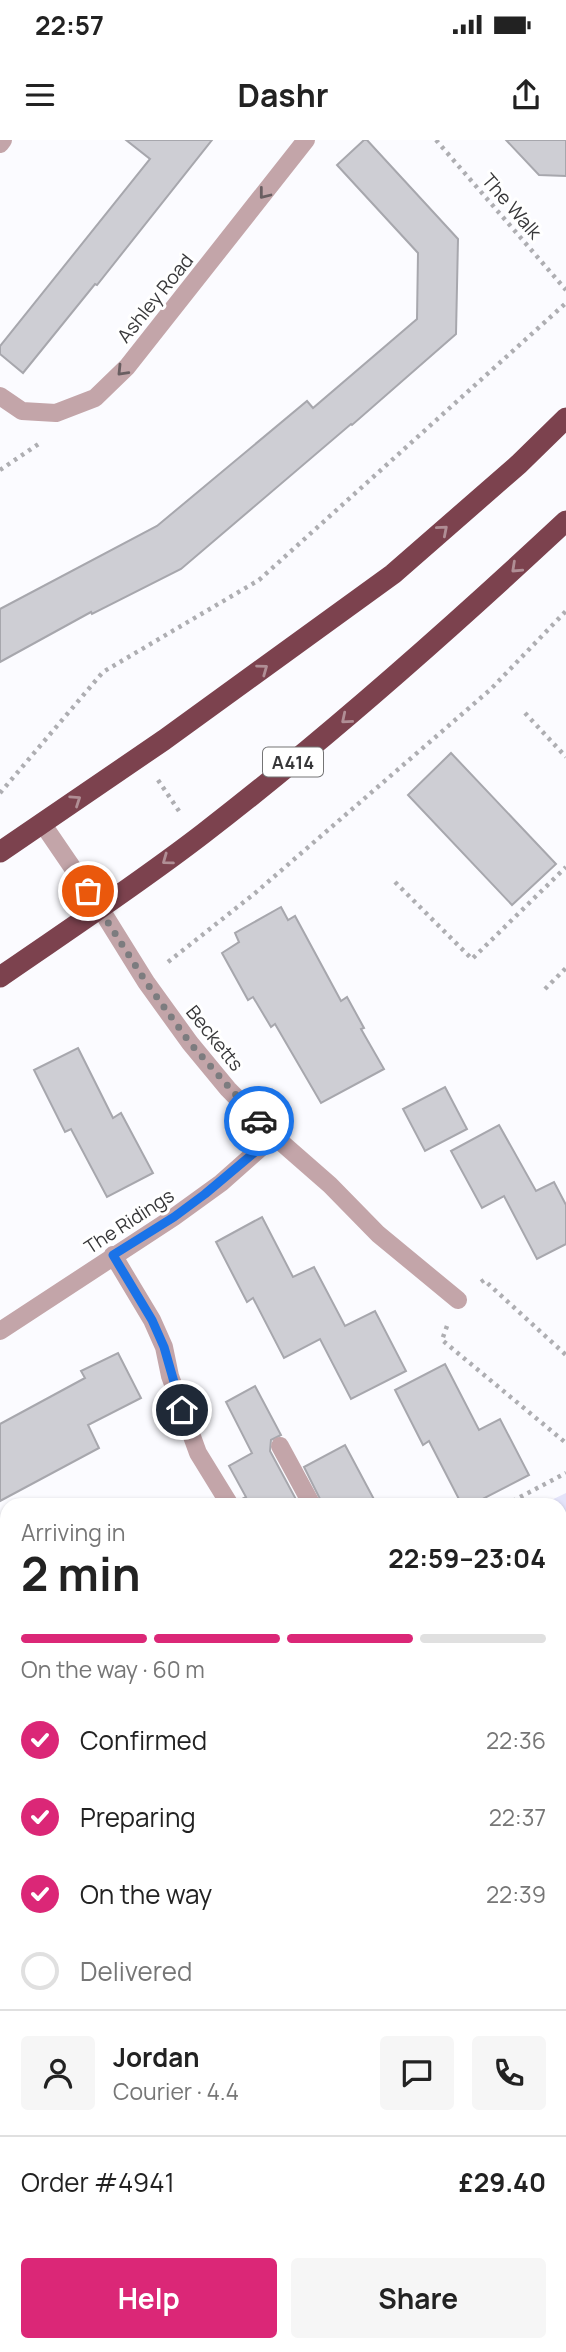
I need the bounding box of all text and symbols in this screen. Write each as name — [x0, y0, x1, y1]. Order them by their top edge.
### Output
text: 22:57 — [35, 7, 104, 43]
text: Dashr — [238, 73, 328, 117]
icon: menu — [21, 76, 59, 114]
icon: share — [507, 76, 545, 114]
street label: The Walk — [476, 168, 548, 245]
one-way arrow — [260, 186, 273, 198]
street label: Ashley Road — [111, 248, 199, 348]
one-way arrow — [117, 363, 130, 376]
one-way arrow — [434, 526, 447, 538]
one-way arrow — [511, 560, 524, 572]
one-way arrow — [255, 665, 268, 678]
one-way arrow — [341, 711, 354, 723]
road number: A414 — [263, 748, 323, 776]
one-way arrow — [69, 795, 82, 808]
one-way arrow — [162, 852, 175, 864]
pin — [58, 861, 118, 921]
icon: bag — [69, 872, 107, 910]
street label: Becketts — [180, 1000, 250, 1076]
courier — [224, 1086, 294, 1156]
icon: car — [240, 1102, 278, 1140]
street label: The Ridings — [79, 1182, 179, 1260]
pin — [152, 1380, 212, 1440]
icon: home — [163, 1391, 201, 1429]
text: Arriving in — [21, 1516, 126, 1548]
text: 22:59–23:04 — [388, 1540, 546, 1576]
text: 2 min — [21, 1542, 141, 1605]
text: On the way · 60 m — [21, 1653, 205, 1685]
icon: check — [21, 1721, 59, 1759]
text: Confirmed — [80, 1722, 207, 1758]
text: 22:36 — [486, 1724, 546, 1756]
icon: check — [21, 1798, 59, 1836]
text: Preparing — [80, 1799, 196, 1835]
text: 22:37 — [489, 1801, 546, 1833]
icon: check — [21, 1875, 59, 1913]
text: On the way — [80, 1876, 212, 1912]
text: 22:39 — [486, 1878, 546, 1910]
text: Delivered — [80, 1953, 192, 1989]
button: person — [21, 2036, 95, 2110]
button: chat — [380, 2036, 454, 2110]
button: phone — [472, 2036, 546, 2110]
text: Jordan — [113, 2039, 199, 2075]
text: Courier · 4.4 — [113, 2075, 239, 2107]
text: Order #4941 — [21, 2164, 175, 2200]
text: £29.40 — [459, 2164, 546, 2200]
button: Help — [21, 2258, 277, 2338]
button: Share — [291, 2258, 546, 2338]

